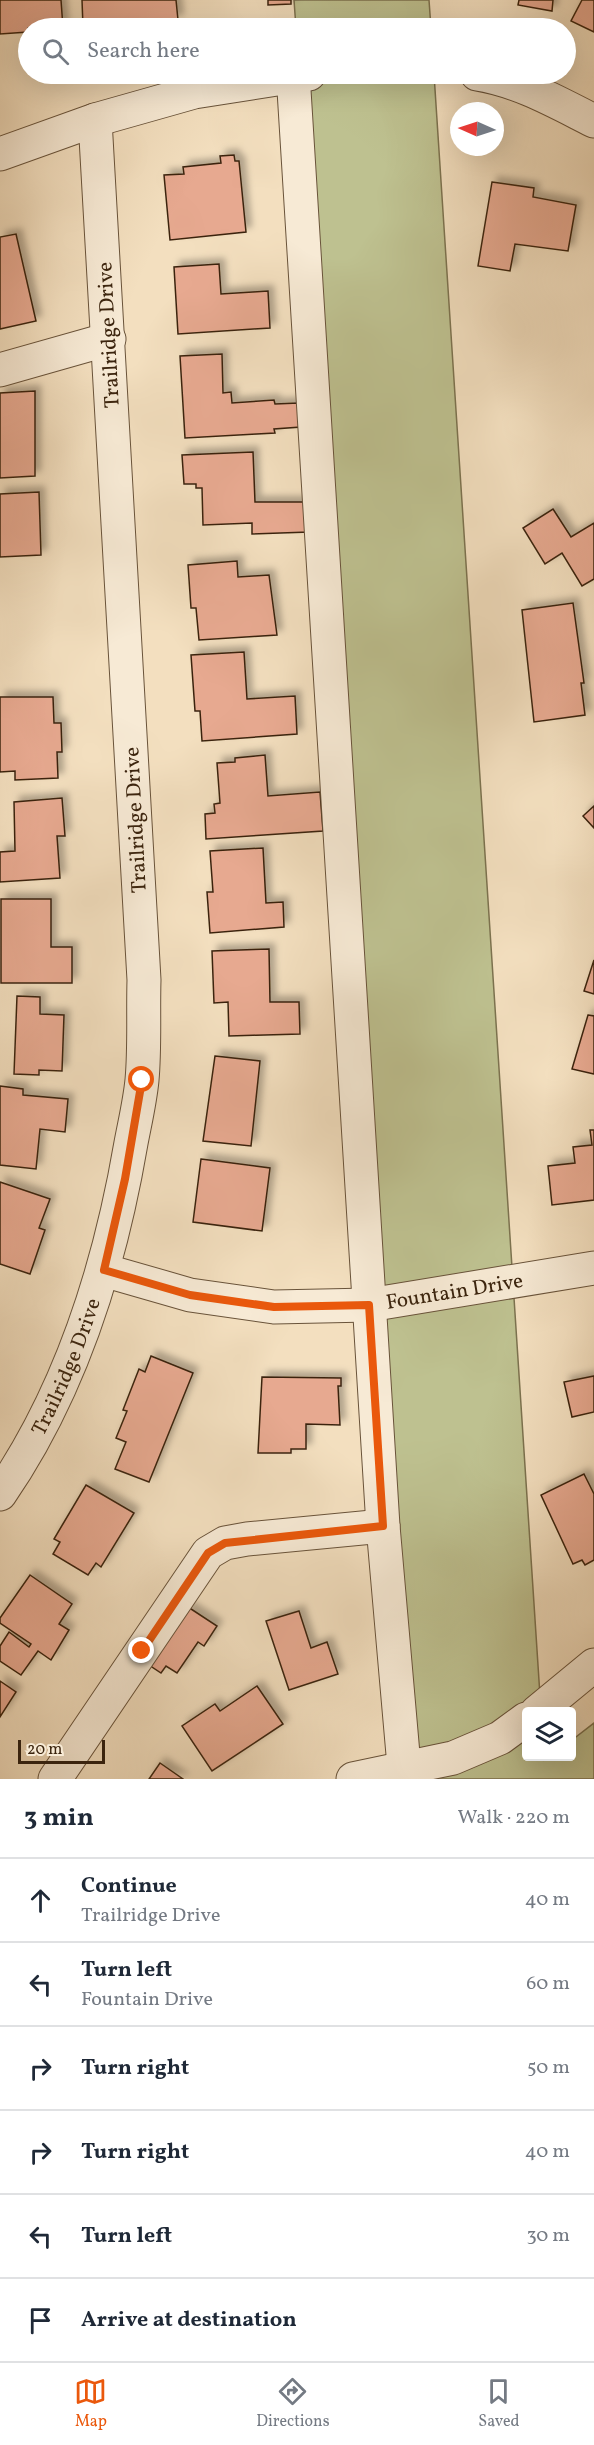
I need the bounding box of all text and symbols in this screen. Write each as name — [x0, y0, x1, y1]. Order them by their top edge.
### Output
search box — [18, 18, 576, 84]
icon: search — [39, 35, 72, 68]
text: Search here — [87, 36, 200, 67]
north arrow — [450, 102, 504, 156]
street label: Trailridge Drive — [91, 261, 128, 409]
street label: Trailridge Drive — [118, 746, 155, 894]
route start — [128, 1066, 154, 1092]
street label: Fountain Drive — [384, 1267, 525, 1318]
street label: Trailridge Drive — [25, 1295, 109, 1441]
route end — [128, 1637, 154, 1663]
map controls — [522, 1707, 576, 1761]
button: layers — [522, 1707, 576, 1761]
scale bar — [18, 1737, 105, 1764]
text: 20 m — [27, 1739, 62, 1761]
text: 3 min — [24, 1800, 94, 1836]
text: Walk · 220 m — [458, 1804, 570, 1832]
text: Continue — [81, 1871, 177, 1902]
icon: ahead — [24, 1884, 57, 1917]
text: 40 m — [525, 1886, 570, 1914]
text: Trailridge Drive — [81, 1902, 220, 1930]
text: Turn left — [81, 1955, 172, 1986]
icon: left — [24, 1968, 57, 2001]
text: 60 m — [526, 1970, 570, 1998]
text: Fountain Drive — [81, 1986, 213, 2014]
icon: right — [24, 2052, 57, 2085]
text: Turn right — [81, 2053, 189, 2084]
text: 50 m — [527, 2054, 570, 2082]
icon: right — [24, 2136, 57, 2169]
text: Turn right — [81, 2137, 189, 2168]
text: 40 m — [525, 2138, 570, 2166]
icon: left — [24, 2220, 57, 2253]
text: Turn left — [81, 2221, 172, 2252]
text: 30 m — [526, 2222, 570, 2250]
icon: arrive — [24, 2304, 57, 2337]
text: Arrive at destination — [81, 2305, 297, 2336]
tab: Map — [74, 2375, 107, 2433]
tab: Directions — [256, 2375, 330, 2433]
tab: Saved — [478, 2375, 520, 2433]

